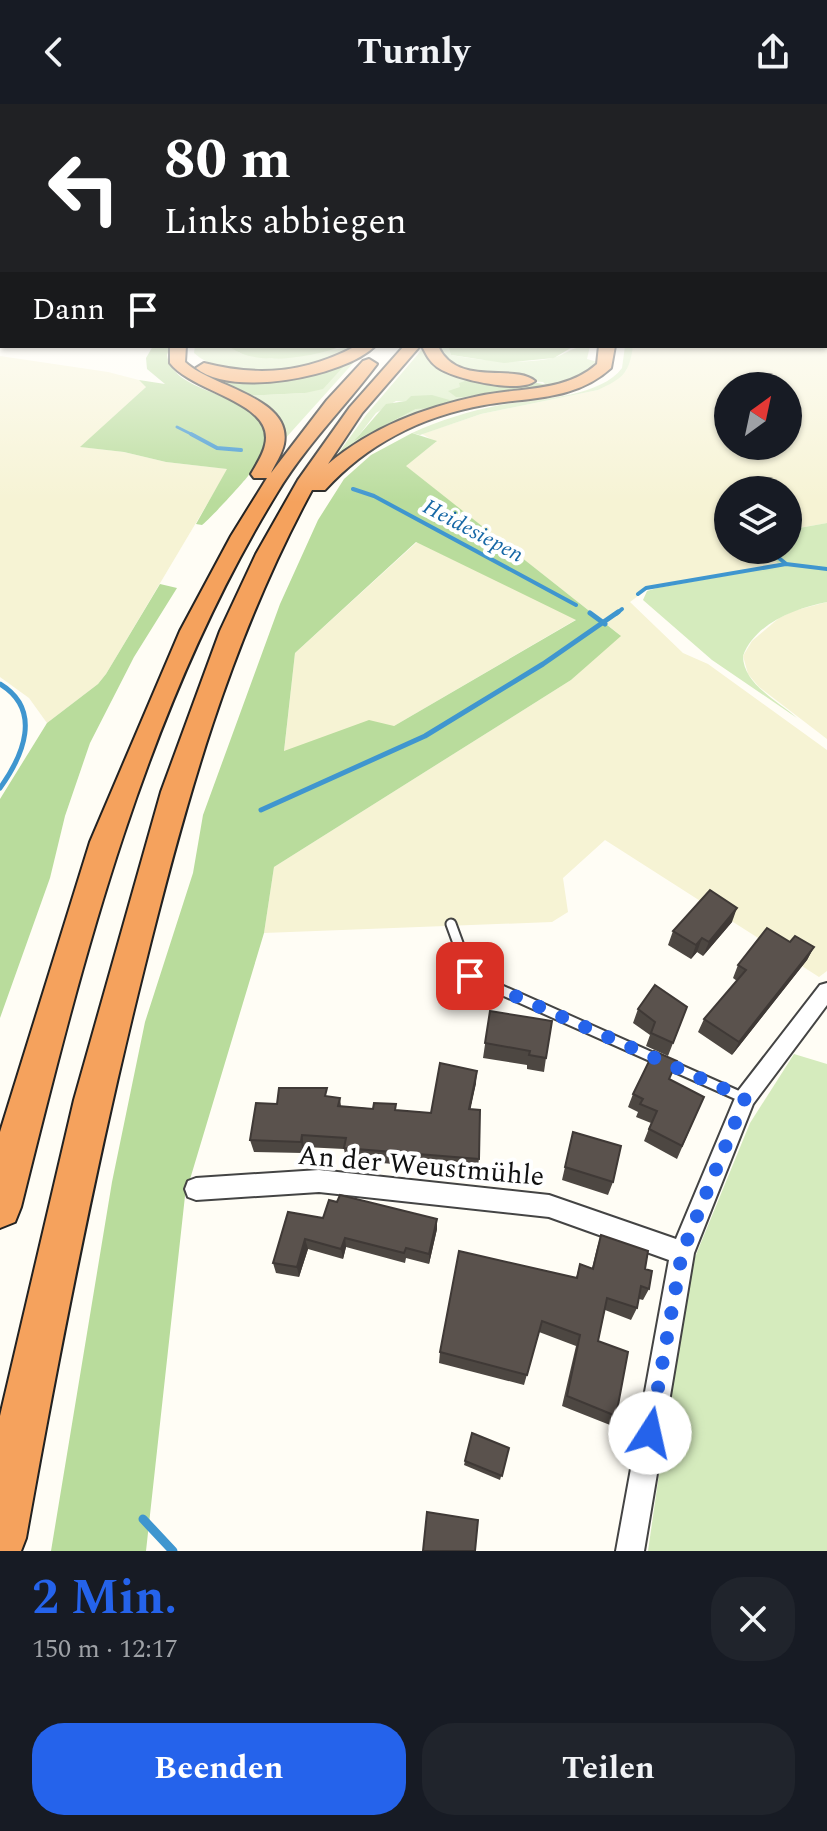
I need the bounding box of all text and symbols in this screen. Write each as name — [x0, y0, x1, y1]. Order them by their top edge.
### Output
text: Turnly — [357, 25, 470, 80]
icon: back — [32, 30, 76, 74]
icon: share — [751, 30, 795, 74]
text: 80 m — [164, 118, 291, 203]
icon: left — [32, 136, 136, 240]
text: Links abbiegen — [164, 195, 407, 250]
text: Dann — [32, 287, 105, 333]
icon: arrive — [121, 288, 165, 332]
north arrow — [714, 372, 802, 460]
map controls — [714, 372, 802, 564]
button: layers — [714, 476, 802, 564]
water label: Heidesiepen — [417, 491, 530, 572]
pin — [436, 942, 504, 1010]
icon: arrive — [448, 954, 492, 998]
street label: An der Weustmühle — [296, 1134, 546, 1198]
position arrow — [608, 1391, 692, 1475]
text: 2 Min. — [32, 1562, 177, 1635]
button: close — [711, 1577, 795, 1661]
text: 150 m · 12:17 — [32, 1629, 178, 1669]
button: Beenden — [32, 1723, 406, 1815]
button: Teilen — [422, 1723, 795, 1815]

